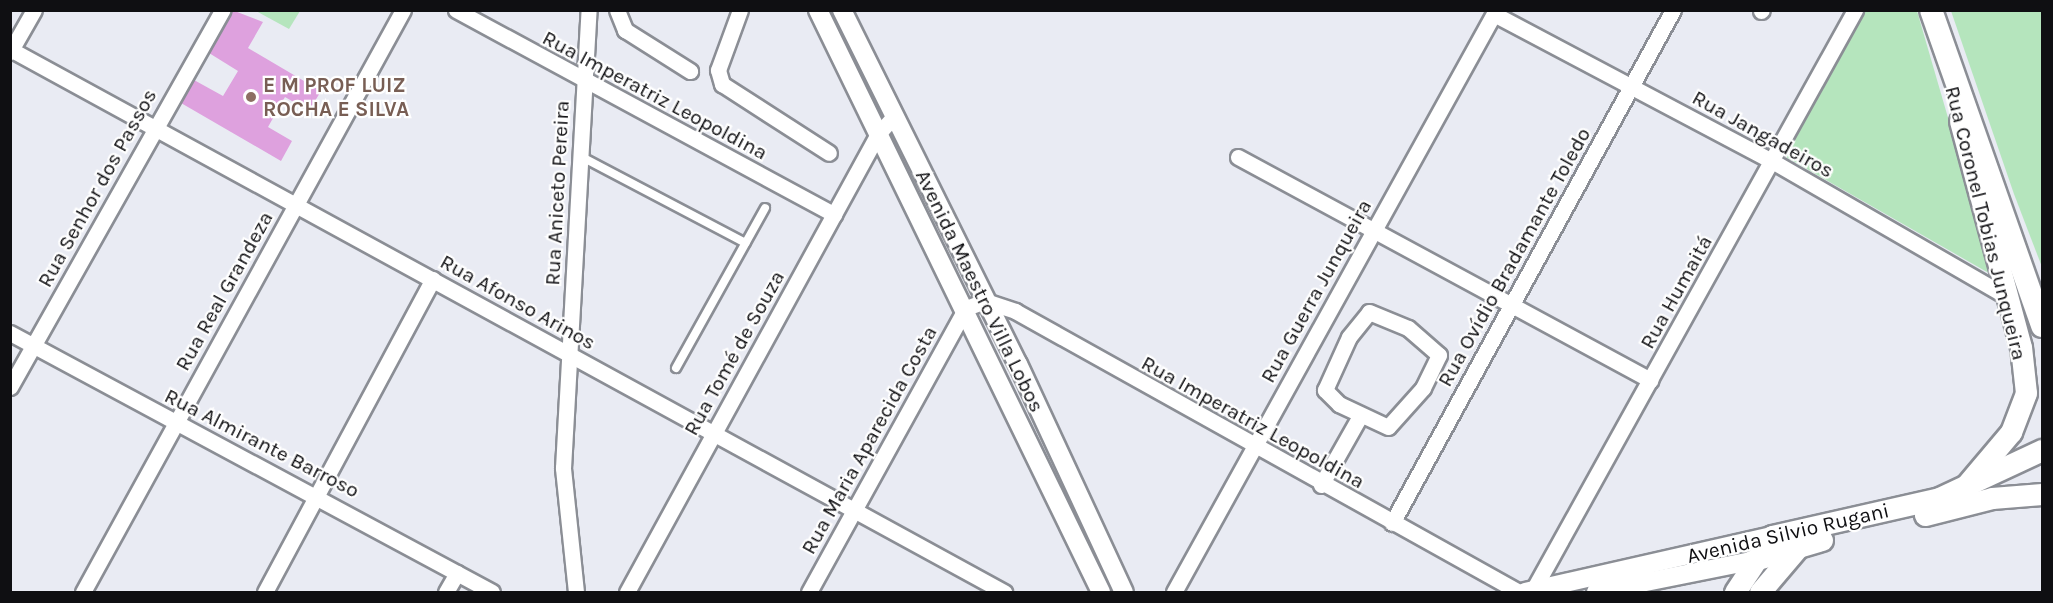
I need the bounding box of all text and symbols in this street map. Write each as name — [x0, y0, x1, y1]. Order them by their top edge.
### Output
street label: Rua Imperatriz Leopoldina — [538, 25, 772, 165]
place label: E M PROF LUIZ ROCHA E SILVA — [263, 72, 409, 122]
street label: Rua Coronel Tobias Junqueira — [1940, 83, 2032, 363]
street label: Rua Senhor dos Passos — [32, 84, 162, 292]
street label: Rua Jangadeiros — [1688, 85, 1838, 183]
marker: E M PROF LUIZ ROCHA E SILVA — [244, 90, 258, 104]
street label: Rua Aniceto Pereira — [540, 100, 574, 286]
street label: Rua Ovídio Bradamante Toledo — [1432, 123, 1596, 391]
street label: Avenida Maestro Villa Lobos — [910, 166, 1050, 416]
street label: Rua Guerra Junqueira — [1255, 195, 1377, 387]
street label: Rua Real Grandeza — [170, 207, 278, 375]
street label: Rua Humaitá — [1634, 231, 1718, 353]
street label: Rua Afonso Arinos — [436, 249, 600, 355]
street label: Rua Tomé de Souza — [678, 266, 790, 440]
street label: Rua Maria Aparecida Costa — [796, 321, 942, 559]
street label: Rua Imperatriz Leopoldina — [1137, 350, 1369, 494]
street label: Rua Almirante Barroso — [160, 383, 364, 503]
street label: Avenida Silvio Rugani — [1684, 497, 1892, 569]

